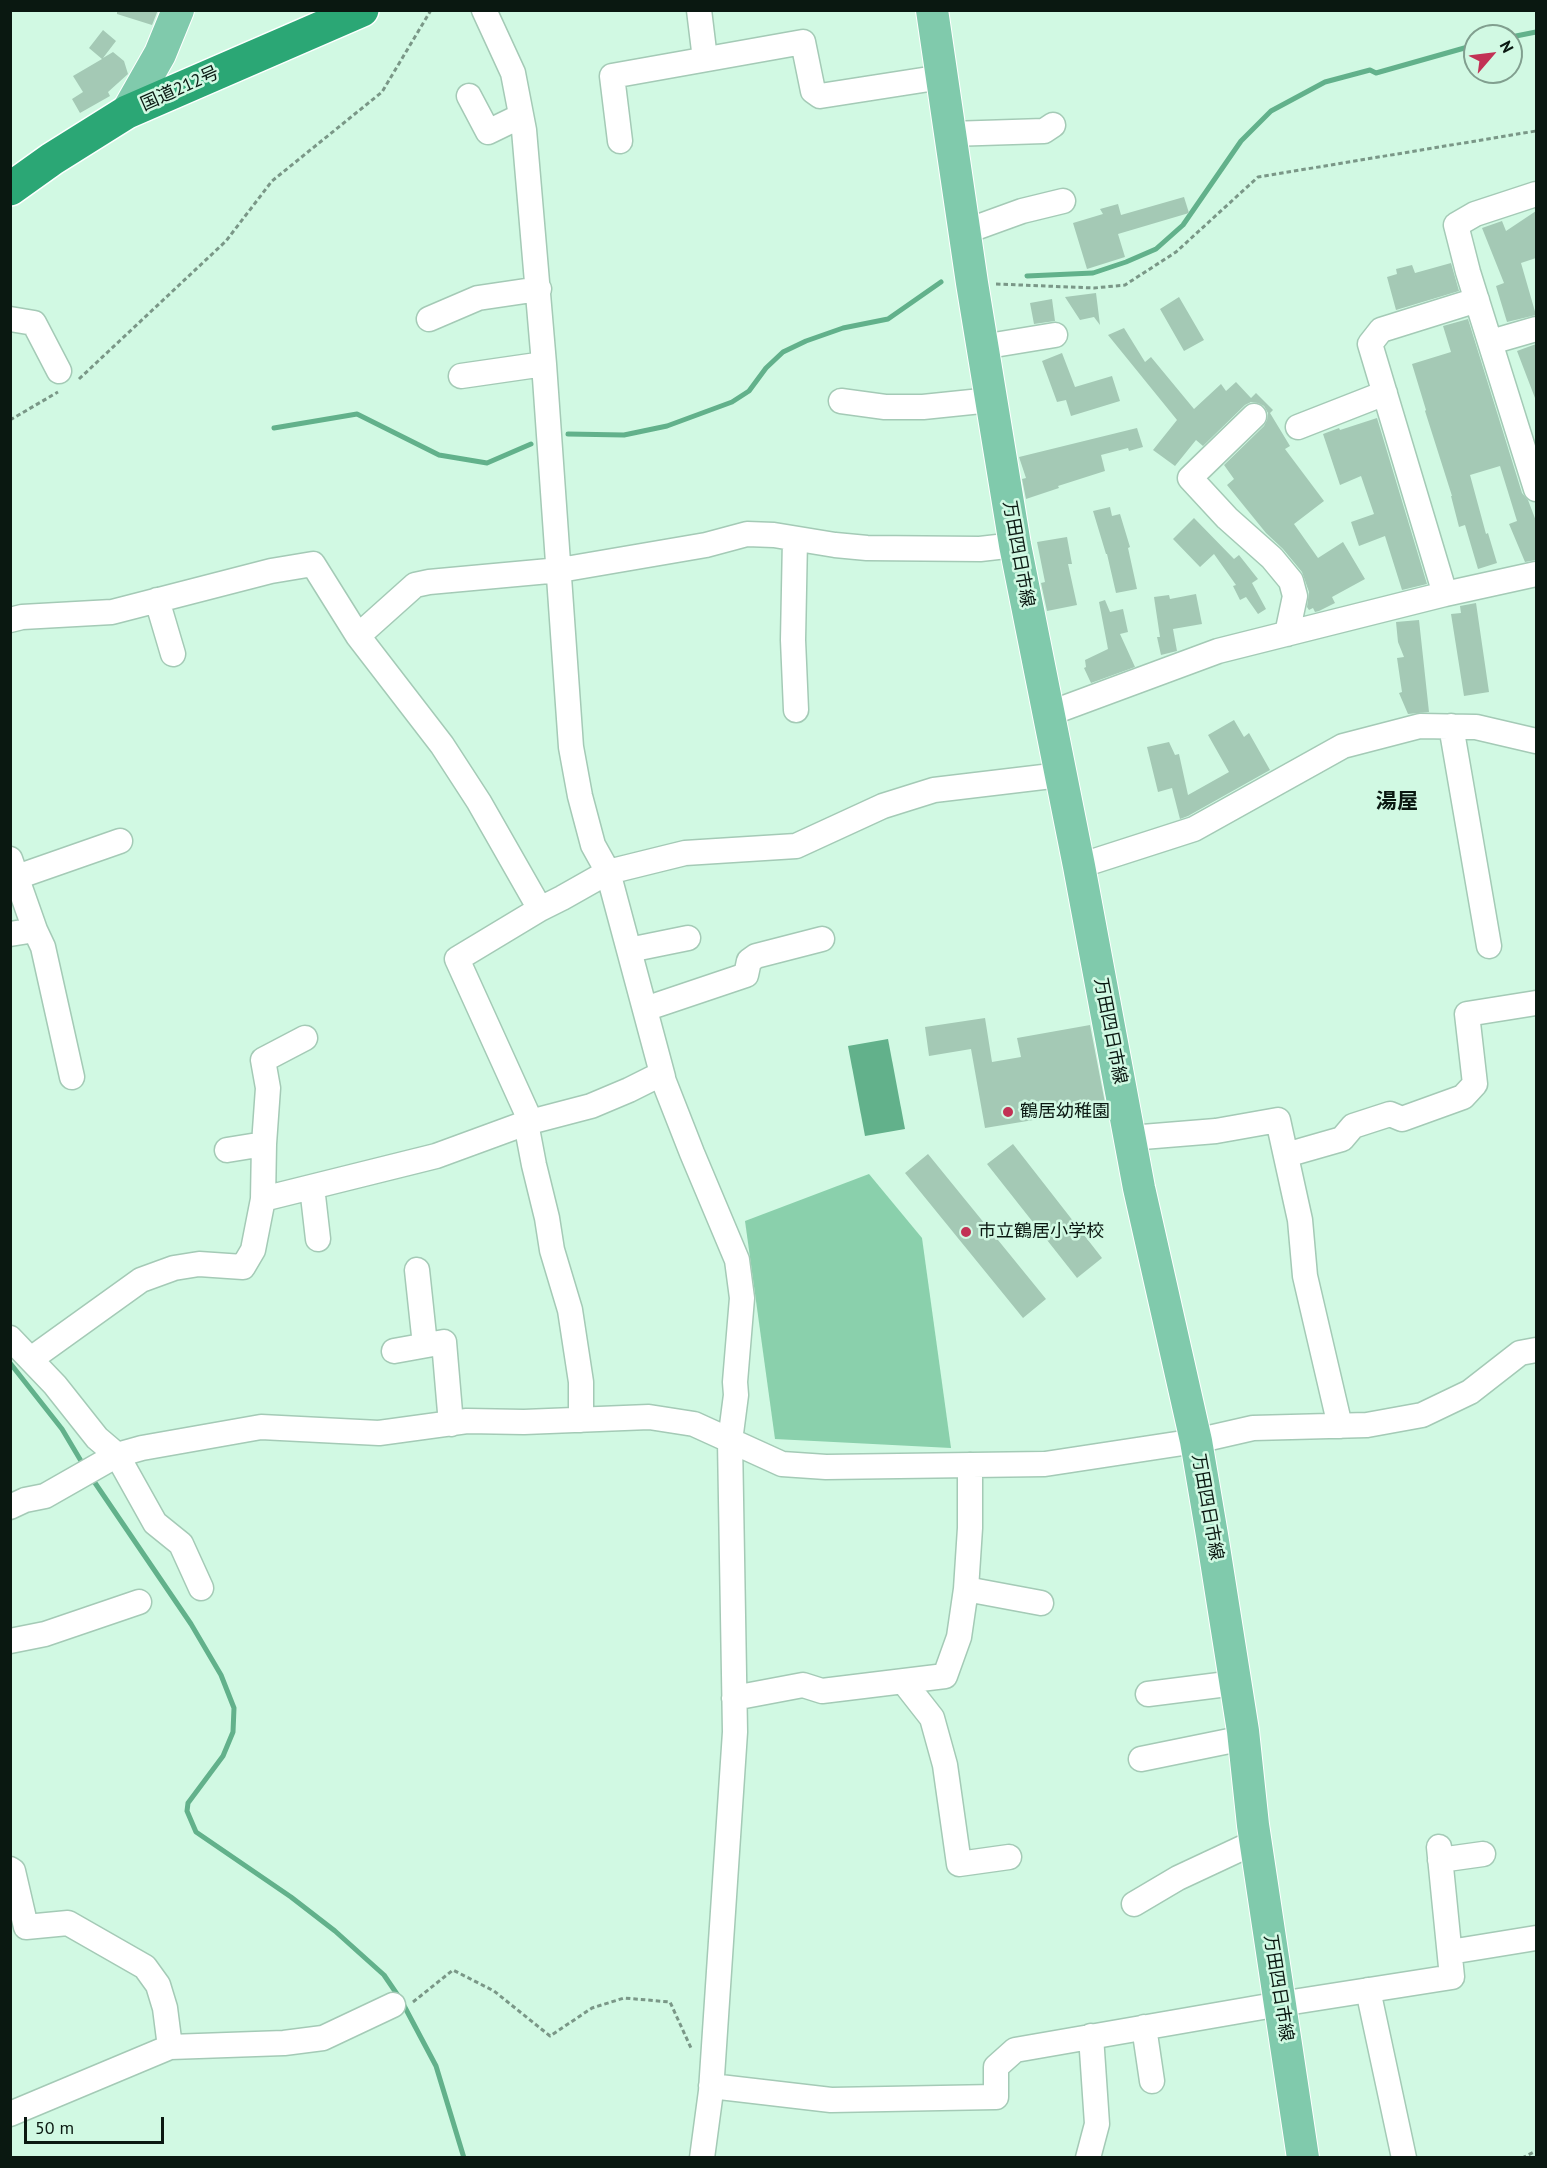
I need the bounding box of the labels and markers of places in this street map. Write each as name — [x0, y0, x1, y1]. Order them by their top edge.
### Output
place label: 鶴居幼稚園 — [1020, 1101, 1110, 1123]
marker: 鶴居幼稚園 — [1001, 1105, 1015, 1119]
place label: 市立鶴居小学校 — [978, 1221, 1104, 1243]
marker: 市立鶴居小学校 — [959, 1225, 973, 1239]

